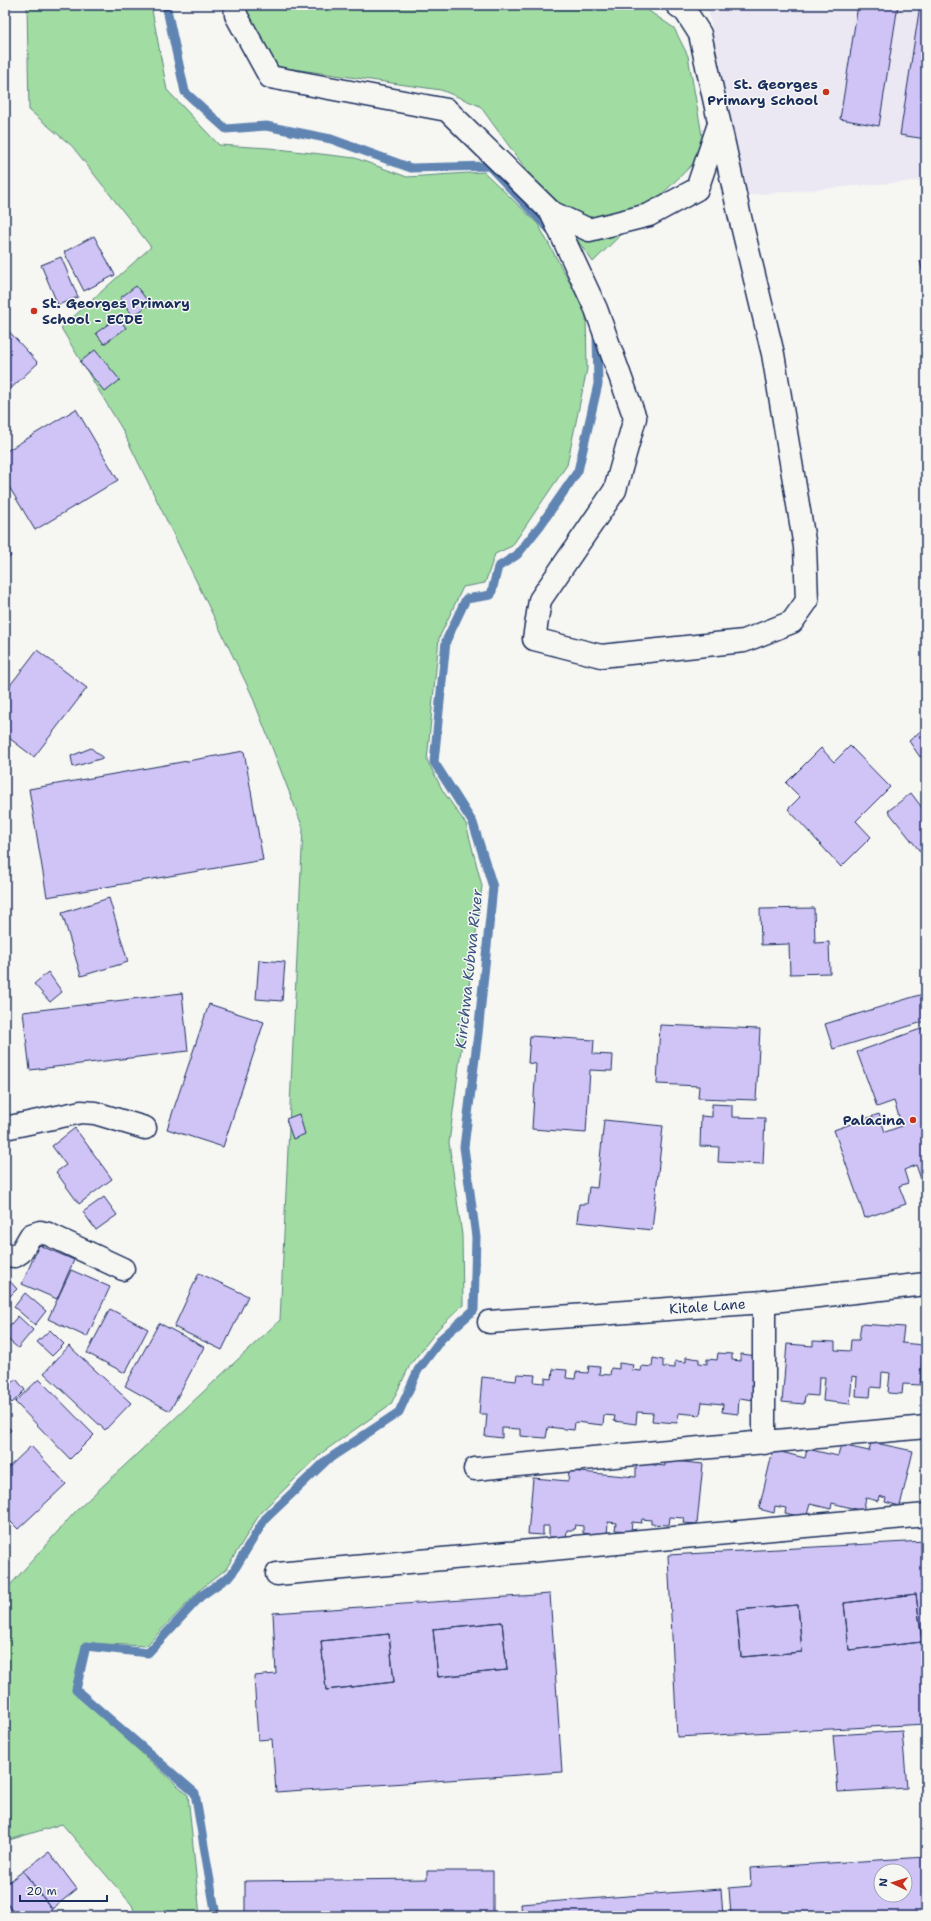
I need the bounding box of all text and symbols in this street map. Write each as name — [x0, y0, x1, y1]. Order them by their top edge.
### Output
place label: St. Georges Primary School — [707, 75, 818, 109]
marker: St. Georges Primary School — [821, 87, 831, 97]
place label: St. Georges Primary School - ECDE — [42, 294, 190, 328]
marker: St. Georges Primary School - ECDE — [29, 306, 39, 316]
water label: Kirichwa Kubwa River — [451, 887, 487, 1050]
place label: Palacina — [843, 1111, 905, 1129]
marker: Palacina — [908, 1115, 918, 1125]
street label: Kitale Lane — [669, 1294, 746, 1318]
north arrow — [873, 1863, 913, 1903]
scale bar — [20, 1877, 107, 1903]
text: N — [876, 1877, 891, 1887]
text: 20 m — [26, 1883, 57, 1899]

